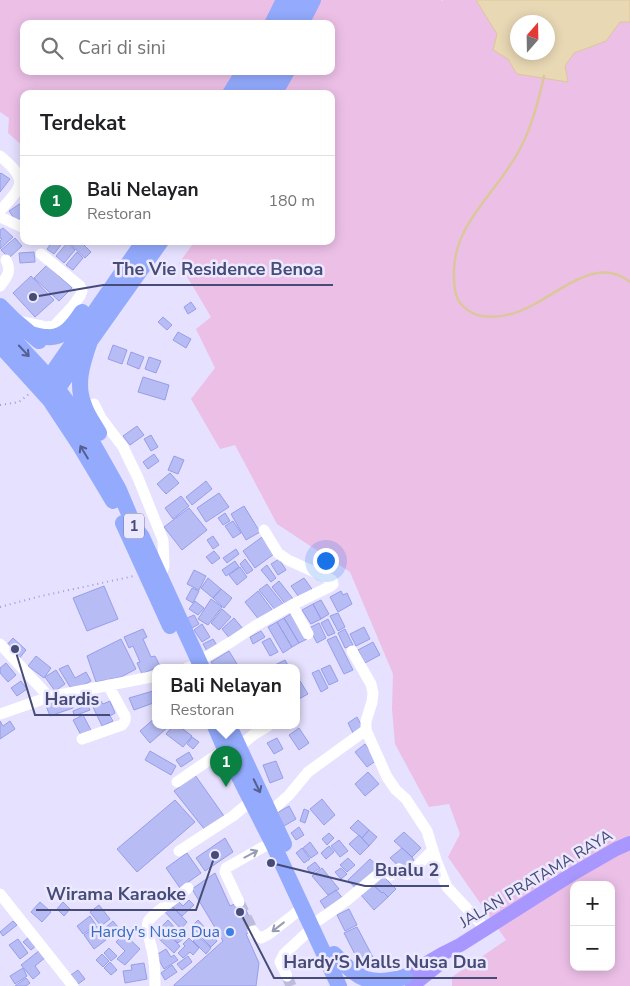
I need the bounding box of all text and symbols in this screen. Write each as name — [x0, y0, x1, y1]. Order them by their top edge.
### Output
north arrow — [510, 15, 555, 60]
search box — [20, 20, 335, 75]
icon: search — [38, 34, 66, 62]
text: Cari di sini — [78, 35, 166, 61]
text: Terdekat — [40, 109, 126, 137]
text: Bali Nelayan — [87, 177, 199, 203]
text: 1 — [51, 190, 61, 212]
text: 180 m — [268, 190, 315, 212]
text: Restoran — [87, 203, 151, 225]
callout: The Vie Residence Benoa — [103, 252, 333, 285]
text: The Vie Residence Benoa — [113, 257, 323, 281]
one-way arrow — [18, 345, 30, 358]
one-way arrow — [78, 446, 88, 460]
road number: 1 — [124, 514, 144, 538]
your location — [313, 548, 339, 574]
popup — [152, 664, 300, 729]
text: Bali Nelayan — [170, 673, 282, 699]
callout: Hardis — [35, 682, 110, 715]
text: Hardis — [45, 687, 100, 711]
text: Restoran — [170, 699, 234, 721]
pin: 1 — [210, 746, 242, 787]
one-way arrow — [252, 778, 262, 793]
street label: JALAN PRATAMA RAYA — [455, 824, 617, 934]
one-way arrow — [243, 849, 258, 859]
callout: Bualu 2 — [365, 853, 449, 886]
text: Bualu 2 — [375, 858, 439, 882]
callout: Wirama Karaoke — [36, 877, 196, 910]
map controls — [570, 881, 615, 971]
button: + — [570, 881, 615, 926]
text: Wirama Karaoke — [46, 882, 186, 906]
place label: Hardy's Nusa Dua — [90, 921, 220, 943]
one-way arrow — [271, 922, 285, 932]
marker: Hardy's Nusa Dua — [224, 926, 236, 938]
button: − — [570, 926, 615, 971]
callout: Hardy'S Malls Nusa Dua — [274, 945, 497, 978]
text: Hardy'S Malls Nusa Dua — [283, 950, 487, 974]

